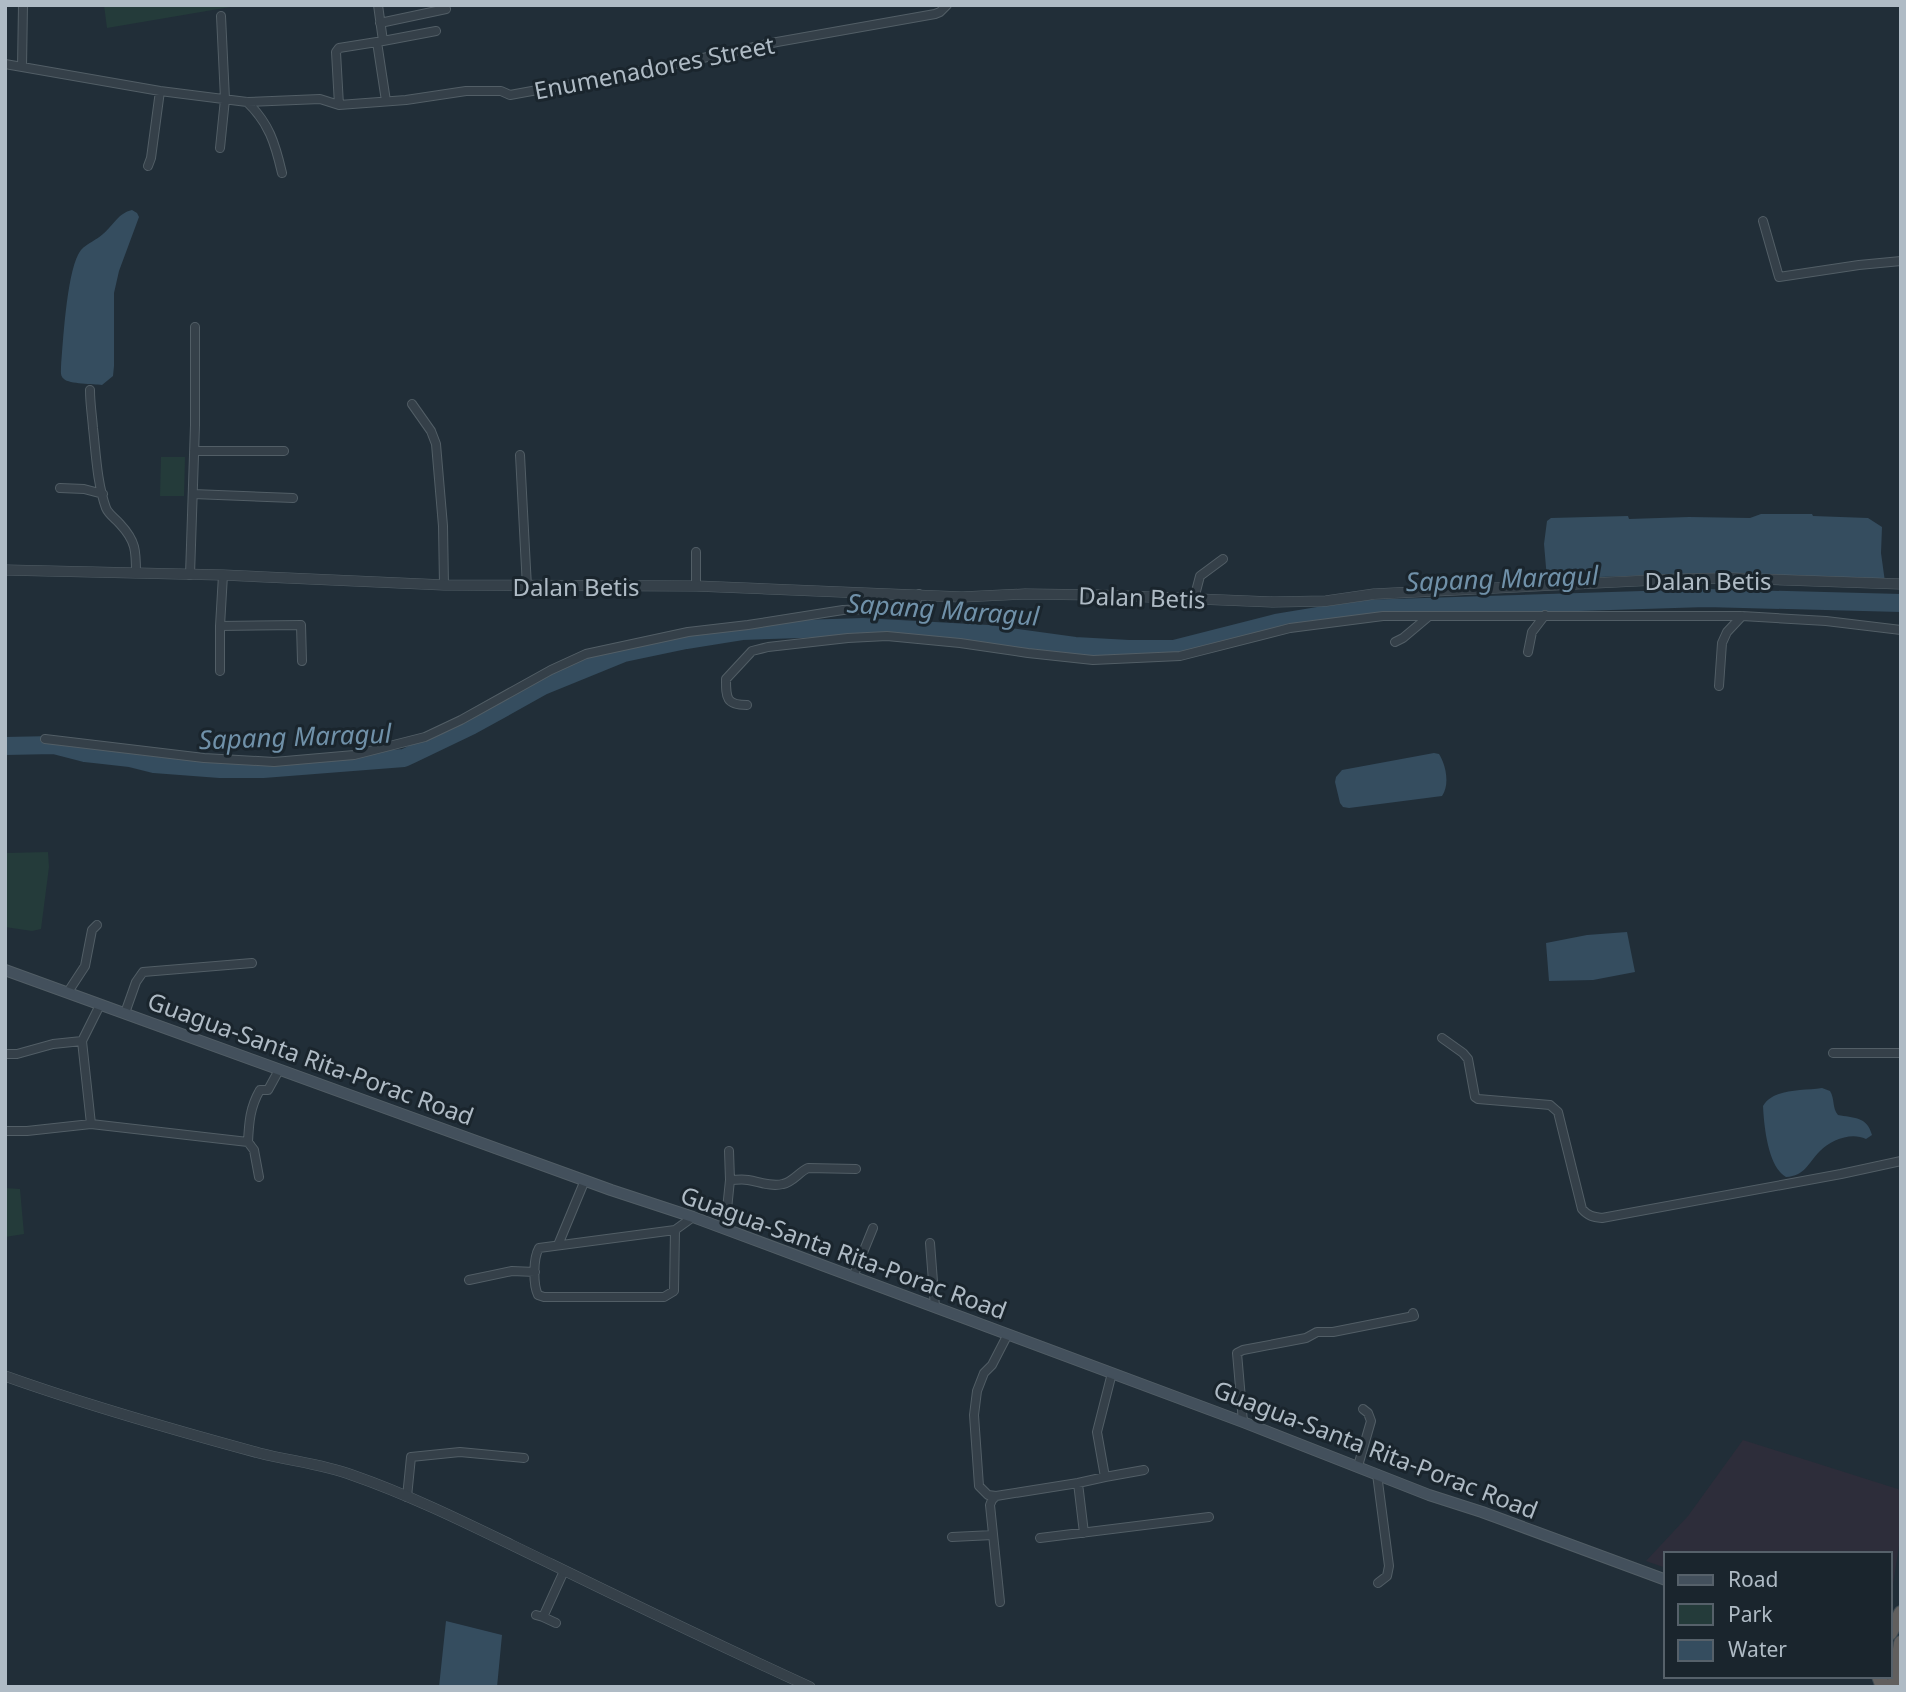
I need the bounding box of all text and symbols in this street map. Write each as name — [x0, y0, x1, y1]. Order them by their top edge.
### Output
street label: Enumenadores Street — [531, 27, 777, 107]
water label: Sapang Maragul — [1405, 557, 1600, 599]
street label: Dalan Betis — [1644, 564, 1772, 597]
street label: Dalan Betis — [512, 570, 640, 603]
street label: Dalan Betis — [1078, 578, 1206, 616]
water label: Sapang Maragul — [846, 584, 1042, 634]
water label: Sapang Maragul — [198, 715, 393, 757]
street label: Guagua-Santa Rita-Porac Road — [143, 984, 479, 1132]
street label: Guagua-Santa Rita-Porac Road — [676, 1178, 1012, 1326]
street label: Guagua-Santa Rita-Porac Road — [1209, 1372, 1543, 1526]
legend — [1664, 1552, 1892, 1678]
text: Road — [1728, 1565, 1778, 1593]
text: Park — [1728, 1600, 1773, 1628]
text: Water — [1728, 1635, 1787, 1663]

